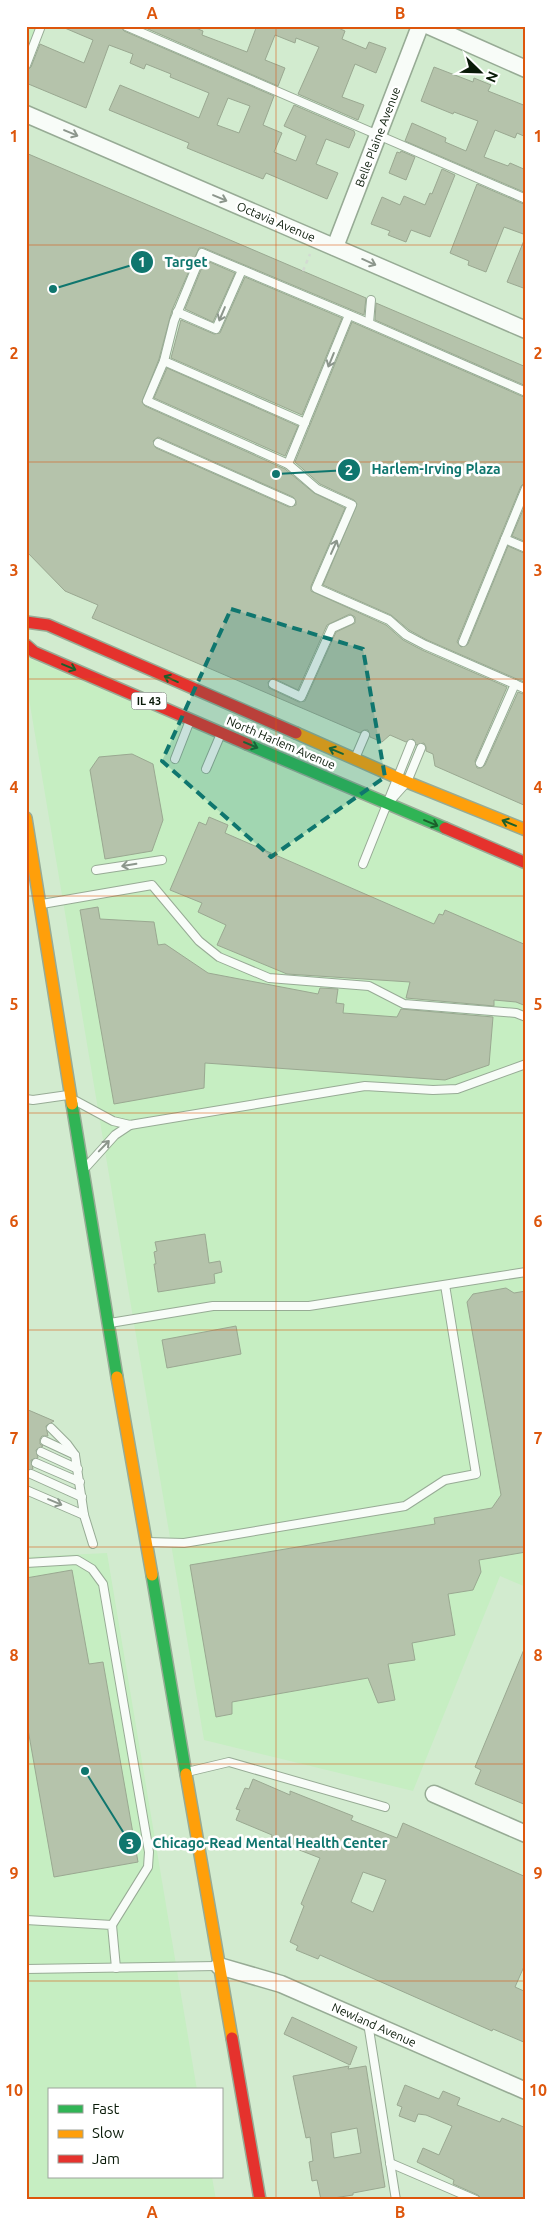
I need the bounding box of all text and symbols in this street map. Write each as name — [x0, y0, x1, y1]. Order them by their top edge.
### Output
text: A — [146, 4, 158, 22]
text: B — [395, 4, 405, 22]
north arrow — [454, 48, 504, 98]
text: N — [483, 69, 501, 85]
street label: Belle Plaine Avenue — [352, 85, 403, 189]
text: 1 — [9, 127, 19, 145]
text: 1 — [533, 127, 543, 145]
one-way arrow — [63, 129, 78, 139]
one-way arrow — [212, 193, 227, 203]
street label: Octavia Avenue — [235, 199, 317, 244]
callout: Target — [130, 247, 218, 276]
text: 1 — [138, 253, 146, 270]
text: Target — [164, 254, 208, 270]
one-way arrow — [362, 258, 377, 267]
one-way arrow — [217, 307, 226, 322]
text: 2 — [9, 344, 19, 362]
text: 2 — [533, 344, 543, 362]
one-way arrow — [325, 352, 335, 367]
callout: Harlem-Irving Plaza — [336, 455, 510, 484]
text: 2 — [345, 461, 353, 478]
text: Harlem-Irving Plaza — [371, 461, 501, 477]
one-way arrow — [330, 540, 340, 555]
text: 3 — [9, 561, 19, 579]
text: 3 — [533, 561, 543, 579]
one-way arrow — [61, 663, 76, 673]
one-way arrow — [164, 674, 179, 683]
road number: IL 43 — [132, 692, 166, 709]
street label: North Harlem Avenue — [225, 714, 338, 771]
one-way arrow — [243, 740, 258, 750]
one-way arrow — [329, 746, 344, 755]
text: 4 — [9, 778, 19, 796]
text: 4 — [533, 778, 543, 796]
one-way arrow — [502, 817, 517, 827]
one-way arrow — [423, 819, 438, 828]
one-way arrow — [121, 860, 137, 870]
text: 5 — [9, 995, 19, 1013]
text: 5 — [533, 995, 543, 1013]
one-way arrow — [98, 1140, 110, 1152]
text: 6 — [9, 1212, 19, 1230]
text: 6 — [533, 1212, 543, 1230]
text: 7 — [9, 1429, 19, 1447]
text: 7 — [533, 1429, 543, 1447]
one-way arrow — [47, 1498, 62, 1508]
text: 8 — [9, 1646, 19, 1664]
text: 8 — [533, 1646, 543, 1664]
callout: Chicago-Read Mental Health Center — [117, 1829, 397, 1858]
text: 3 — [126, 1835, 134, 1852]
text: Chicago-Read Mental Health Center — [153, 1835, 388, 1851]
text: 9 — [9, 1864, 19, 1882]
text: 9 — [533, 1864, 543, 1882]
street label: Newland Avenue — [330, 2000, 418, 2049]
text: 10 — [5, 2081, 23, 2099]
text: 10 — [529, 2081, 547, 2099]
legend — [48, 2088, 222, 2178]
text: Fast — [92, 2100, 120, 2117]
text: Slow — [92, 2124, 125, 2141]
text: Jam — [92, 2150, 120, 2167]
text: A — [146, 2203, 158, 2221]
text: B — [395, 2203, 405, 2221]

